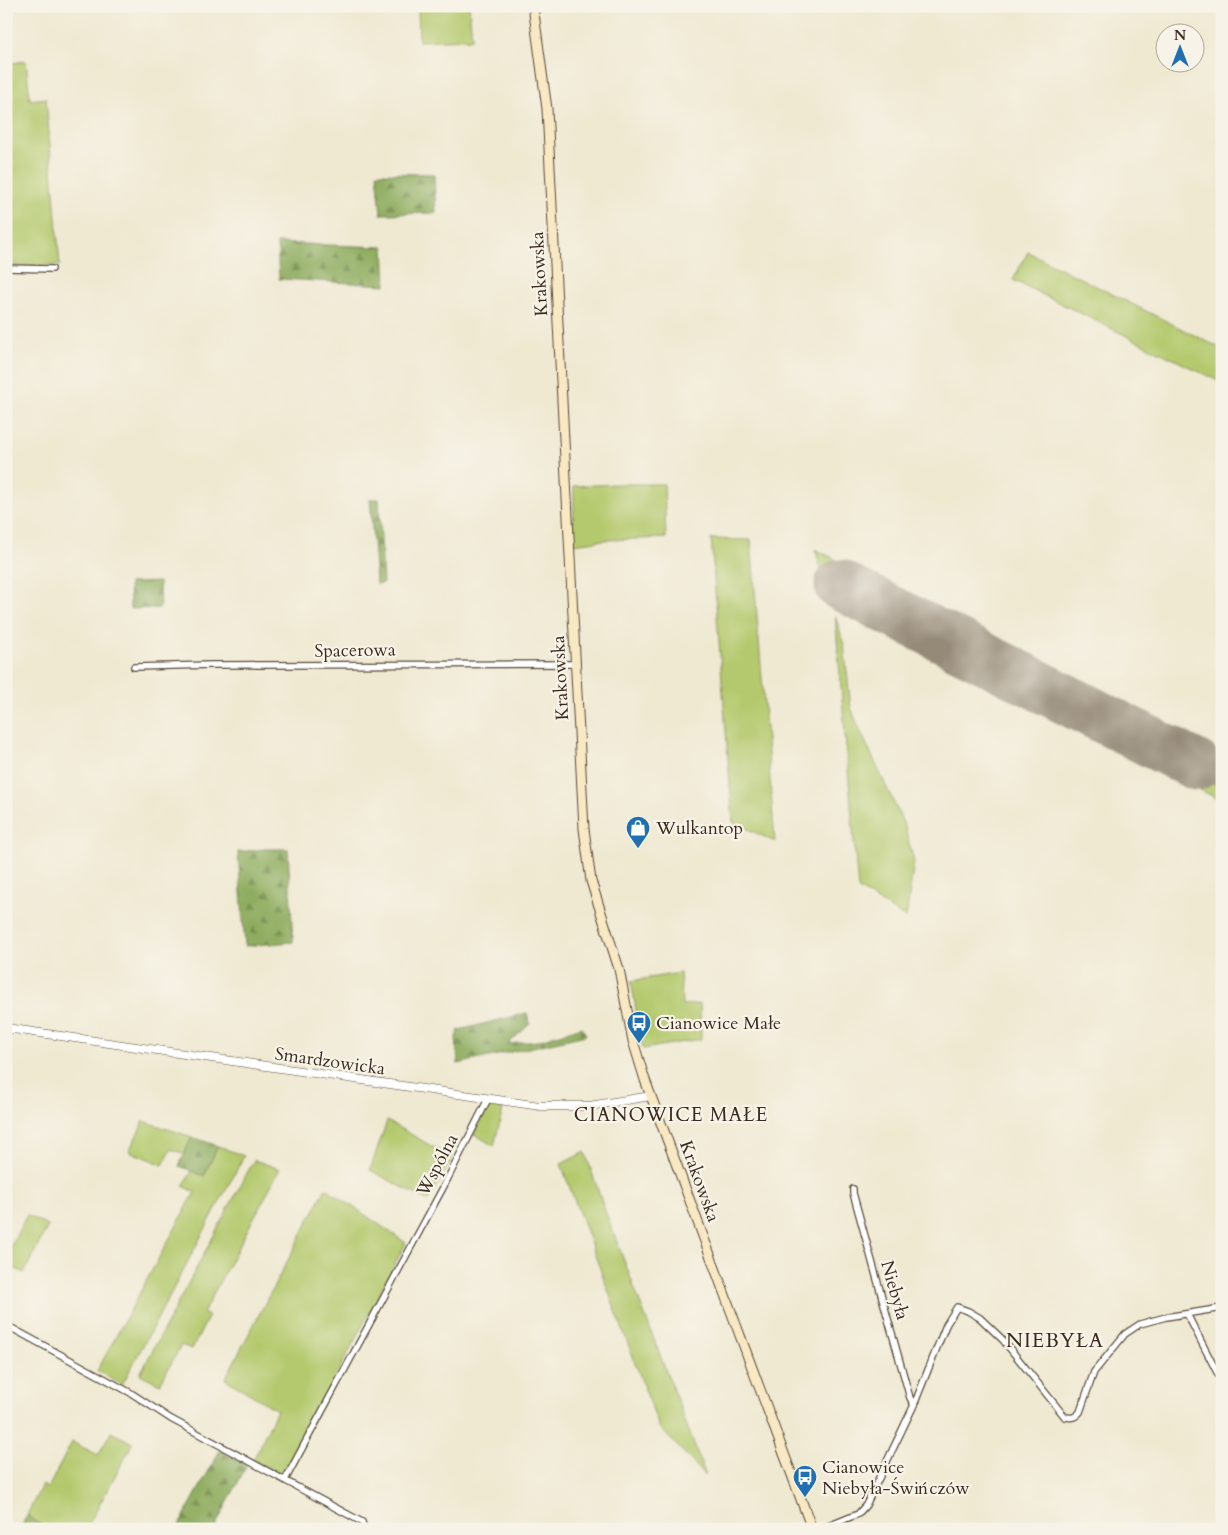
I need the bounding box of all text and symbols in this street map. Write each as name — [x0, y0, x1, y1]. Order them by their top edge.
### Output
north arrow — [1156, 22, 1206, 72]
text: N — [1174, 26, 1186, 45]
street label: Krakowska — [525, 231, 554, 317]
street label: Krakowska — [546, 635, 575, 721]
street label: Spacerowa — [314, 637, 396, 664]
shop icon: Wulkantop — [625, 815, 651, 849]
place label: Wulkantop — [655, 816, 743, 841]
bus stop icon: Cianowice Małe — [626, 1010, 652, 1044]
place label: Cianowice Małe — [656, 1011, 781, 1036]
street label: Smardzowicka — [273, 1041, 387, 1082]
district label: CIANOWICE MAŁE — [574, 1102, 768, 1128]
street label: Wspólna — [410, 1129, 464, 1202]
street label: Krakowska — [673, 1137, 726, 1226]
street label: Niebyła — [874, 1258, 915, 1323]
district label: NIEBYŁA — [1006, 1327, 1104, 1354]
place label: Cianowice Niebyła-Świńczów — [822, 1455, 970, 1501]
bus stop icon: Cianowice Niebyła-Świńczów — [792, 1464, 818, 1498]

